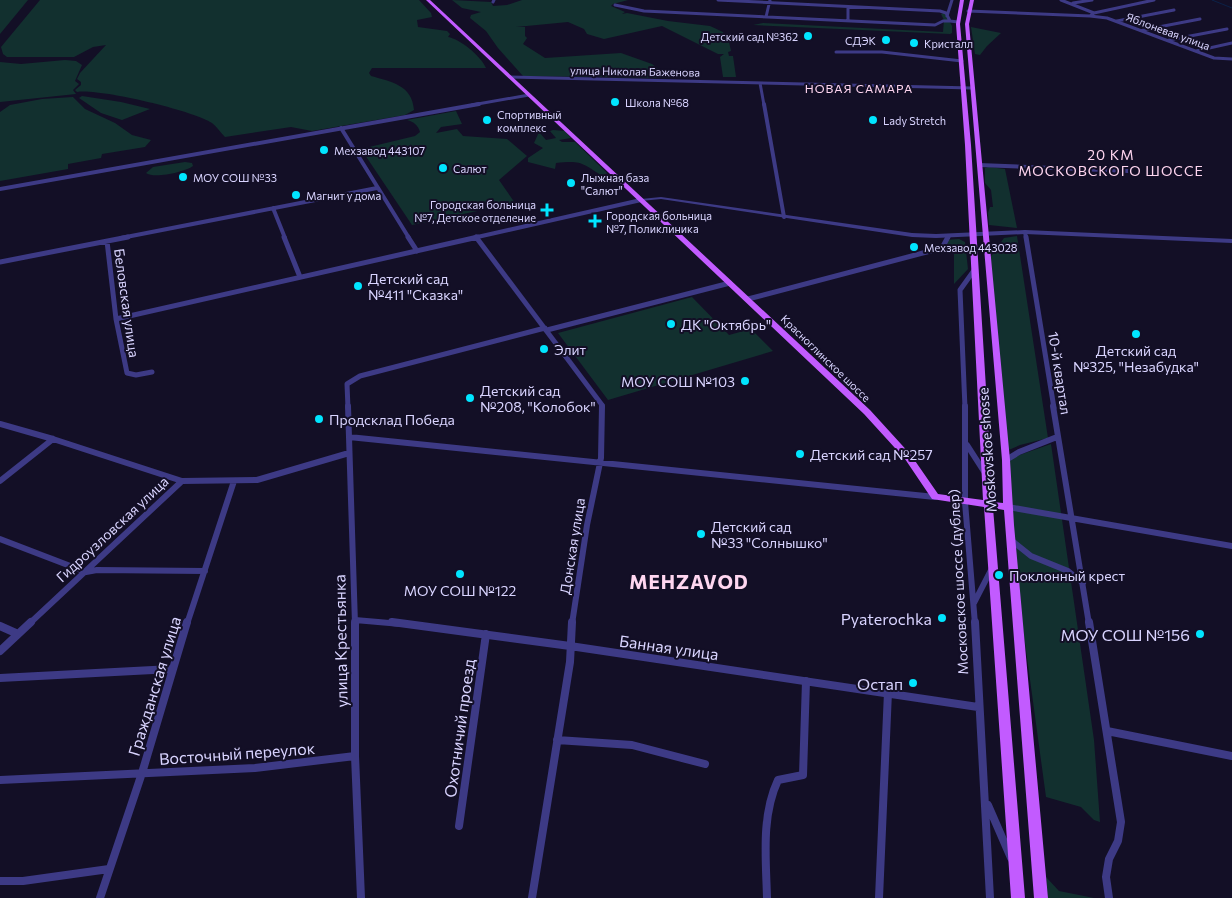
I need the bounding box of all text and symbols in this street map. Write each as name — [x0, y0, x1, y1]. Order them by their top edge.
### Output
street label: Яблоневая улица — [1124, 10, 1212, 52]
place label: Детский сад №362 — [701, 30, 798, 43]
marker: Детский сад №362 — [802, 30, 814, 42]
place label: СДЭК — [845, 34, 877, 47]
marker: СДЭК — [880, 34, 892, 46]
marker: Кристалл — [908, 37, 920, 49]
place label: Кристалл — [924, 37, 973, 50]
street label: улица Николая Баженова — [570, 63, 700, 79]
district label: НОВАЯ САМАРА — [805, 81, 913, 95]
marker: Школа №68 — [609, 96, 621, 108]
place label: Школа №68 — [625, 96, 689, 109]
place label: Спортивный комплекс — [497, 108, 562, 134]
marker: Спортивный комплекс — [481, 114, 493, 126]
marker: Lady Stretch — [867, 114, 879, 126]
place label: Lady Stretch — [883, 114, 946, 127]
marker: Мехзавод 443107 — [318, 144, 330, 156]
place label: Мехзавод 443107 — [334, 144, 425, 157]
district label: 20 КМ МОСКОВСКОГО ШОССЕ — [1018, 146, 1204, 179]
marker: Салют — [437, 162, 449, 174]
place label: Салют — [453, 162, 487, 175]
marker: МОУ СОШ №33 — [177, 171, 189, 183]
place label: МОУ СОШ №33 — [193, 171, 277, 184]
place label: Лыжная база "Салют" — [581, 171, 649, 197]
marker: Лыжная база "Салют" — [565, 177, 577, 189]
marker: Магнит у дома — [290, 189, 302, 201]
place label: Магнит у дома — [306, 189, 381, 202]
place label: Городская больница №7, Детское отделение — [414, 198, 536, 224]
marker: Городская больница №7, Детское отделение — [540, 203, 554, 217]
place label: Городская больница №7, Поликлиника — [606, 209, 712, 235]
marker: Городская больница №7, Поликлиника — [588, 214, 602, 228]
marker: Мехзавод 443028 — [908, 241, 920, 253]
place label: Мехзавод 443028 — [924, 241, 1018, 254]
street label: Беловская улица — [111, 247, 143, 359]
place label: Детский сад №411 "Сказка" — [368, 270, 463, 303]
marker: Детский сад №411 "Сказка" — [352, 280, 364, 292]
street label: Красноглинское шоссе — [779, 312, 874, 404]
place label: ДК "Октябрь" — [681, 316, 771, 333]
marker: ДК "Октябрь" — [665, 318, 677, 330]
marker: Детский сад №325, "Незабудка" — [1130, 328, 1142, 340]
street label: 10-й квартал — [1045, 330, 1075, 416]
place label: Элит — [554, 341, 587, 358]
place label: Детский сад №325, "Незабудка" — [1073, 342, 1199, 375]
marker: Элит — [538, 343, 550, 355]
place label: МОУ СОШ №103 — [621, 373, 735, 390]
marker: МОУ СОШ №103 — [739, 375, 751, 387]
place label: Детский сад №208, "Колобок" — [480, 382, 596, 415]
street label: Moskovskoe shosse — [974, 387, 1000, 513]
marker: Детский сад №208, "Колобок" — [464, 392, 476, 404]
place label: Продсклад Победа — [329, 411, 455, 428]
marker: Продсклад Победа — [313, 413, 325, 425]
place label: Детский сад №257 — [810, 446, 933, 463]
marker: Детский сад №257 — [794, 448, 806, 460]
street label: Гидроузловская улица — [52, 473, 172, 585]
street label: Московское шоссе (дублер) — [945, 489, 971, 675]
street label: Донская улица — [556, 497, 588, 595]
place label: Детский сад №33 "Солнышко" — [711, 518, 828, 551]
marker: Детский сад №33 "Солнышко" — [695, 528, 707, 540]
place label: Поклонный крест — [1009, 567, 1126, 584]
marker: МОУ СОШ №122 — [454, 568, 466, 580]
marker: Поклонный крест — [993, 569, 1005, 581]
district label: MEHZAVOD — [629, 570, 749, 593]
street label: улица Крестьянка — [329, 574, 351, 708]
place label: МОУ СОШ №122 — [404, 582, 516, 599]
place label: Pyaterochka — [841, 609, 932, 628]
marker: Pyaterochka — [936, 612, 948, 624]
street label: Гражданская улица — [124, 614, 184, 758]
place label: МОУ СОШ №156 — [1060, 625, 1190, 644]
marker: МОУ СОШ №156 — [1194, 628, 1206, 640]
street label: Банная улица — [618, 631, 720, 663]
street label: Охотничий проезд — [440, 657, 478, 799]
place label: Остап — [857, 674, 903, 693]
marker: Остап — [907, 677, 919, 689]
street label: Восточный переулок — [158, 738, 316, 768]

